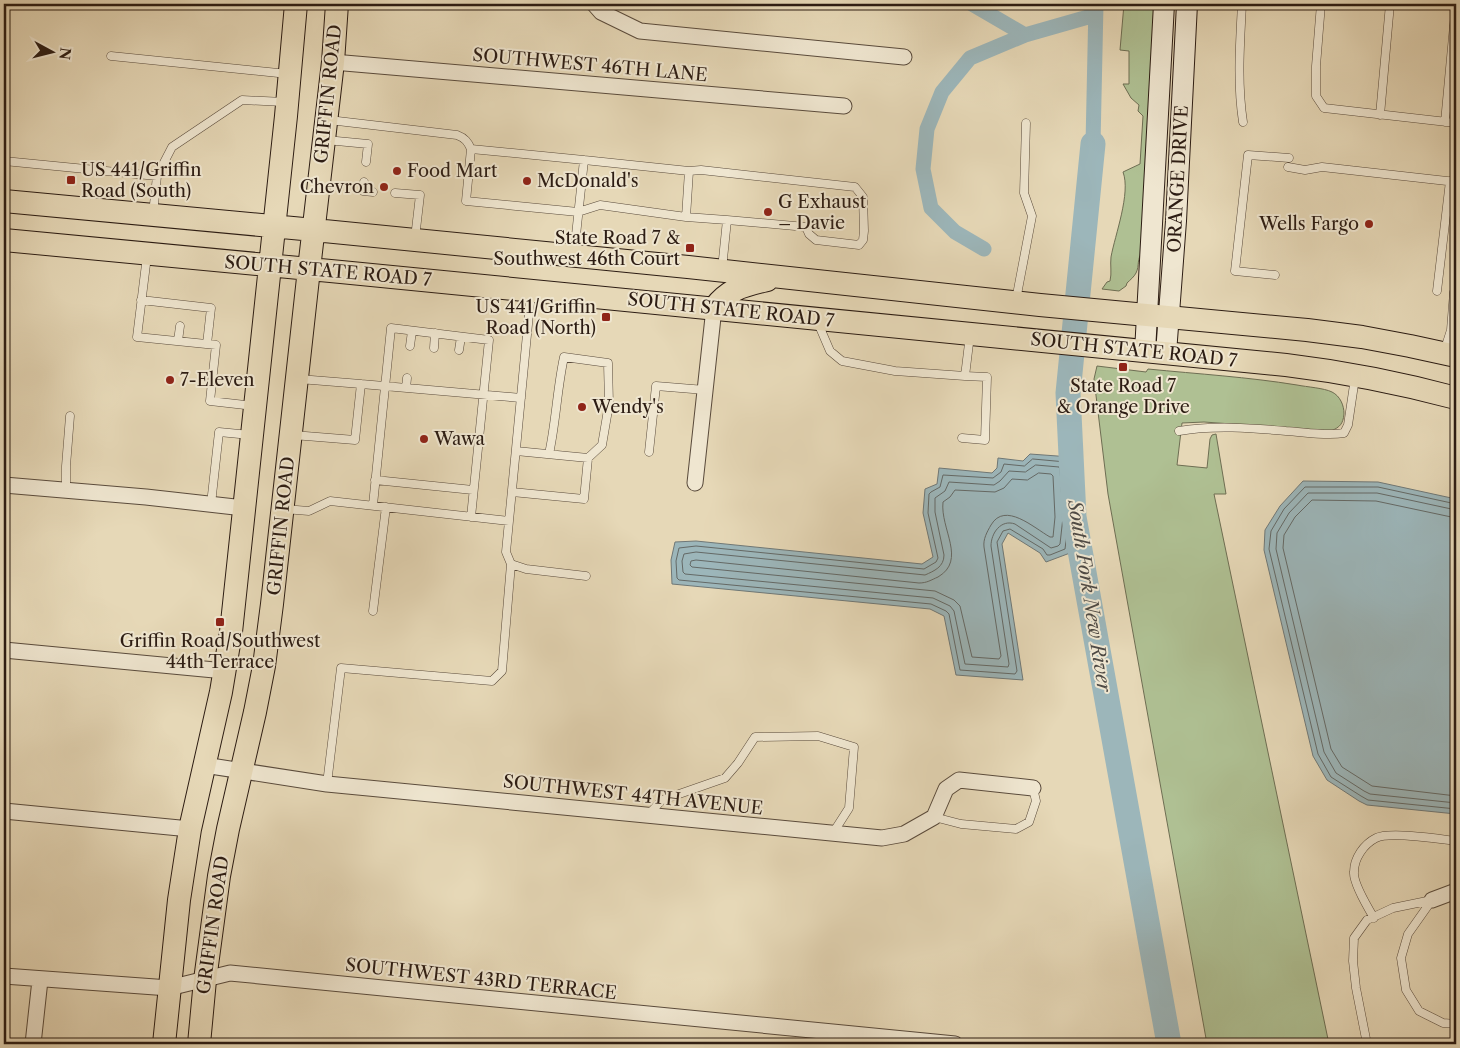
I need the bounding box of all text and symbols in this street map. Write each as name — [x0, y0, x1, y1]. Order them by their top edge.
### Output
street label: GRIFFIN ROAD — [310, 23, 346, 165]
north arrow — [28, 28, 78, 78]
street label: SOUTHWEST 46TH LANE — [472, 44, 708, 86]
text: N — [55, 46, 75, 61]
street label: ORANGE DRIVE — [1163, 105, 1193, 253]
place label: US 441/Griffin Road (South) — [81, 159, 201, 202]
place label: Food Mart — [407, 160, 498, 182]
marker: Food Mart — [391, 165, 403, 177]
place label: McDonald's — [537, 170, 639, 192]
marker: US 441/Griffin Road (South) — [65, 174, 77, 186]
marker: McDonald's — [521, 175, 533, 187]
place label: Chevron — [300, 176, 374, 198]
marker: Chevron — [378, 181, 390, 193]
place label: G Exhaust – Davie — [778, 191, 867, 234]
marker: G Exhaust – Davie — [762, 206, 774, 218]
place label: Wells Fargo — [1258, 213, 1359, 235]
marker: Wells Fargo — [1363, 218, 1375, 230]
place label: State Road 7 & Southwest 46th Court — [493, 227, 681, 270]
marker: State Road 7 & Southwest 46th Court — [684, 242, 696, 254]
street label: SOUTH STATE ROAD 7 — [224, 251, 433, 291]
street label: SOUTH STATE ROAD 7 — [627, 288, 836, 332]
place label: US 441/Griffin Road (North) — [476, 296, 596, 339]
marker: US 441/Griffin Road (North) — [600, 311, 612, 323]
street label: SOUTH STATE ROAD 7 — [1030, 328, 1239, 372]
marker: State Road 7 & Orange Drive — [1117, 361, 1129, 373]
place label: 7-Eleven — [180, 369, 255, 391]
marker: 7-Eleven — [164, 374, 176, 386]
place label: State Road 7 & Orange Drive — [1056, 375, 1190, 418]
place label: Wendy's — [591, 396, 664, 418]
marker: Wendy's — [576, 401, 588, 413]
place label: Wawa — [433, 428, 486, 450]
marker: Wawa — [418, 433, 430, 445]
street label: GRIFFIN ROAD — [263, 455, 299, 597]
water label: South Fork New River — [1063, 498, 1116, 695]
marker: Griffin Road/Southwest 44th Terrace — [214, 616, 226, 628]
place label: Griffin Road/Southwest 44th Terrace — [120, 630, 321, 673]
street label: SOUTHWEST 44TH AVENUE — [502, 770, 764, 820]
street label: GRIFFIN ROAD — [192, 854, 234, 996]
street label: SOUTHWEST 43RD TERRACE — [344, 954, 618, 1004]

